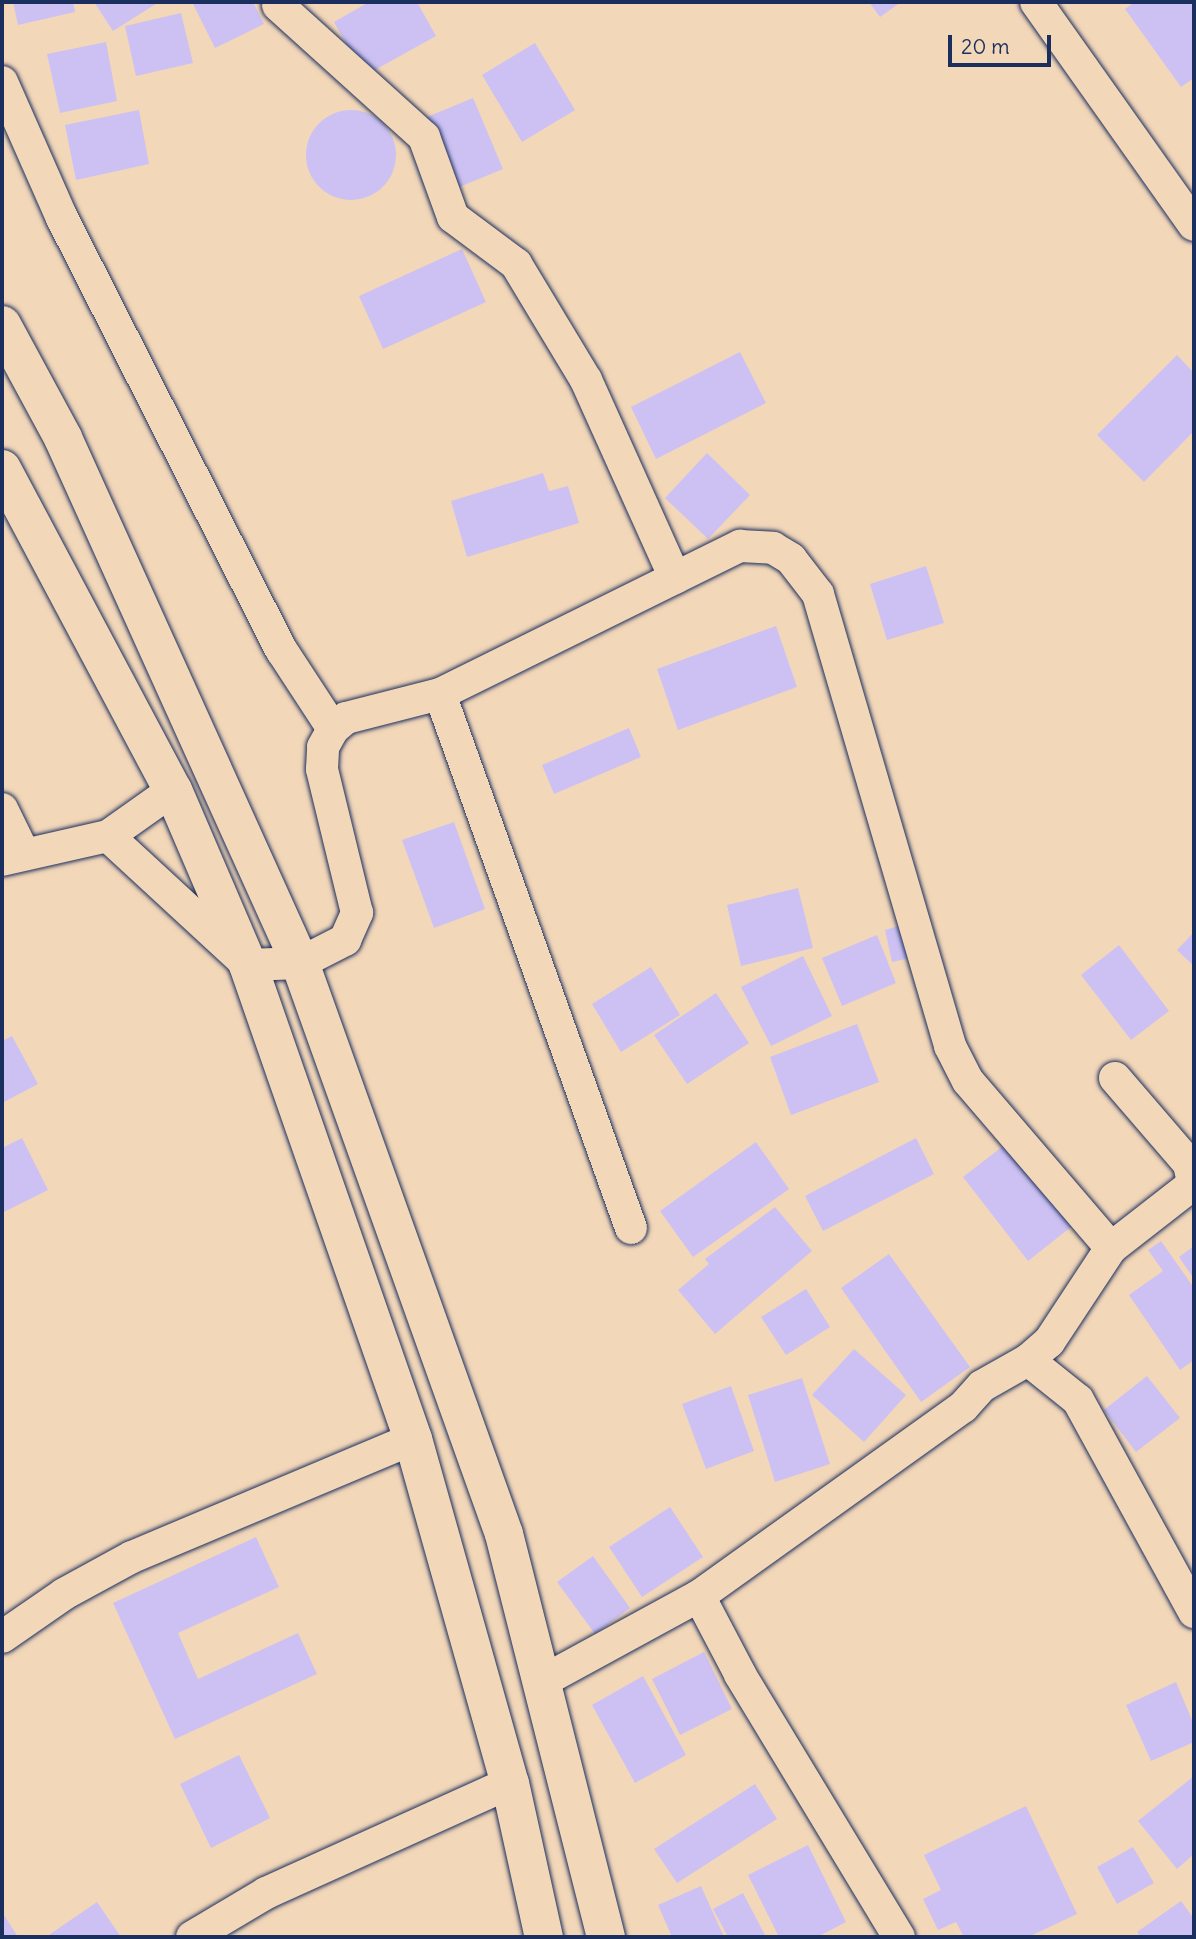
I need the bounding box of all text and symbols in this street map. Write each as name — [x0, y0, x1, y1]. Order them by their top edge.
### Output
scale bar — [951, 21, 1054, 65]
text: 20 m — [961, 33, 1010, 60]

